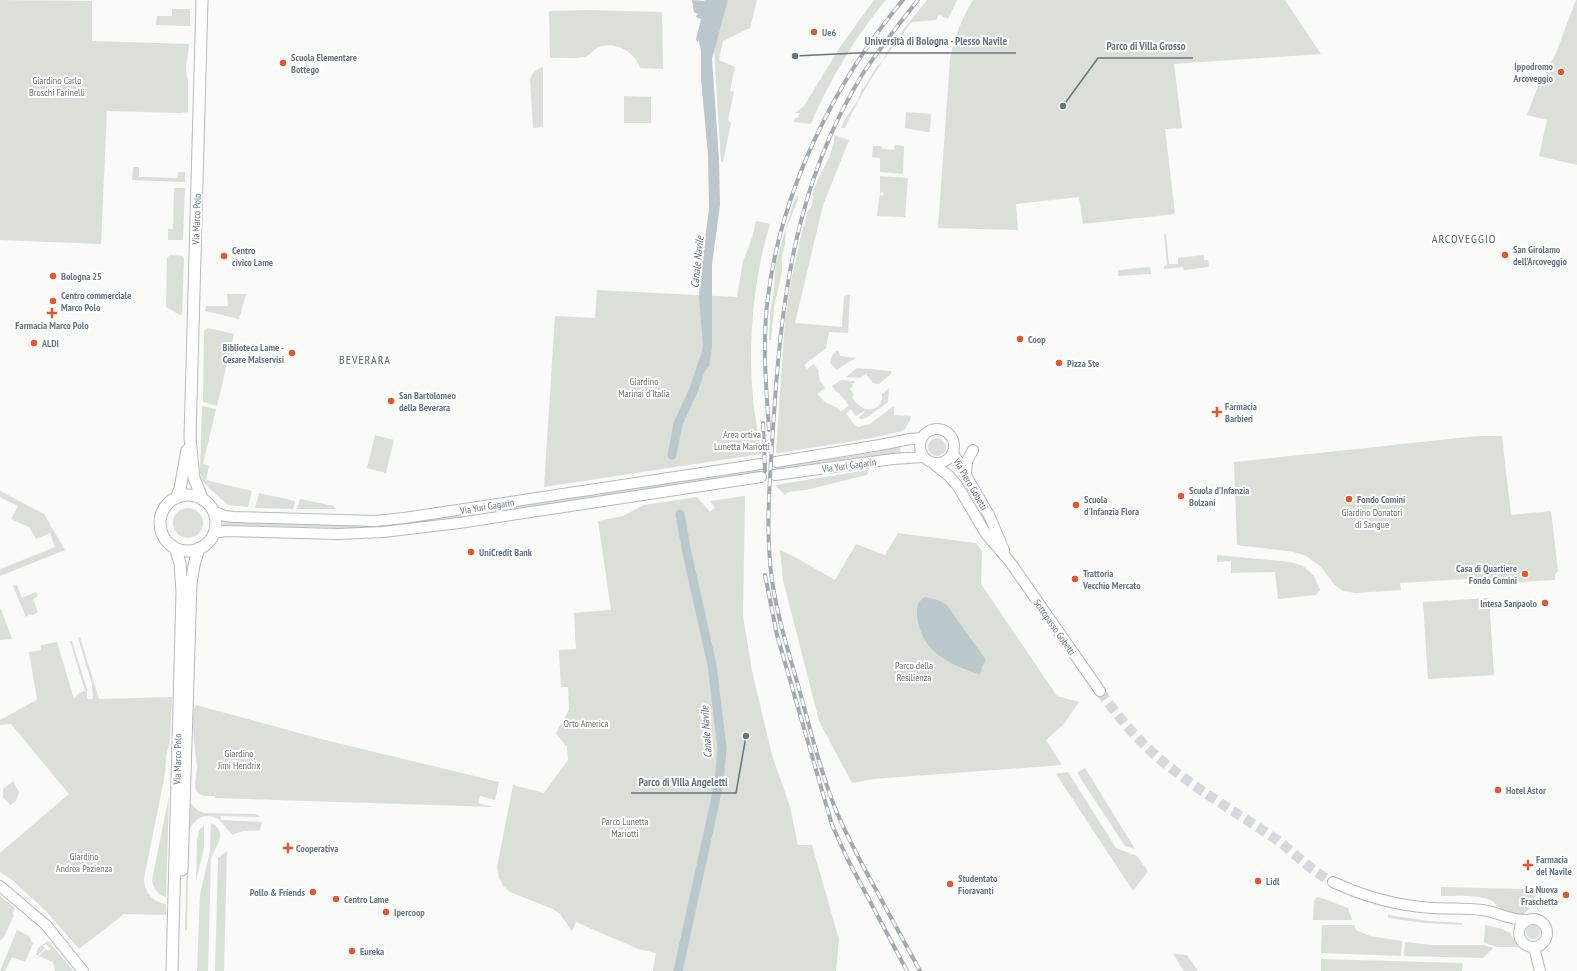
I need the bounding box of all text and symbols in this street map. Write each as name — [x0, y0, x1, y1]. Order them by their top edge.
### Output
place label: Ue6 — [822, 26, 836, 39]
marker: Ue6 — [809, 27, 819, 37]
callout: Università di Bologna - Plesso Navile — [857, 30, 1016, 53]
text: Università di Bologna - Plesso Navile — [865, 34, 1007, 48]
callout: Parco di Villa Grosso — [1098, 35, 1193, 58]
text: Parco di Villa Grosso — [1106, 39, 1186, 53]
place label: Scuola Elementare Bottego — [291, 51, 357, 76]
marker: Scuola Elementare Bottego — [278, 58, 288, 68]
place label: Ippodromo Arcoveggio — [1513, 60, 1554, 85]
marker: Ippodromo Arcoveggio — [1556, 67, 1566, 77]
park label: Giardino Carlo Broschi Farinelli — [29, 74, 85, 99]
street label: Via Marco Polo — [189, 193, 204, 246]
district label: ARCOVEGGIO — [1432, 231, 1496, 246]
water label: Canale Navile — [687, 234, 707, 289]
place label: San Girolamo dell’Arcoveggio — [1513, 243, 1567, 268]
place label: Centro civico Lame — [232, 244, 273, 269]
marker: San Girolamo dell’Arcoveggio — [1500, 250, 1510, 260]
marker: Centro civico Lame — [219, 251, 229, 261]
place label: Bologna 25 — [61, 270, 102, 283]
marker: Bologna 25 — [48, 271, 58, 281]
place label: Centro commerciale Marco Polo — [61, 289, 131, 314]
marker: Centro commerciale Marco Polo — [48, 296, 58, 306]
marker: Farmacia Marco Polo — [47, 308, 57, 318]
place label: Farmacia Marco Polo — [15, 319, 89, 332]
place label: Coop — [1028, 333, 1046, 346]
marker: Coop — [1015, 334, 1025, 344]
place label: ALDI — [41, 337, 59, 350]
marker: ALDI — [29, 338, 39, 348]
place label: Biblioteca Lame - Cesare Malservisi — [223, 341, 284, 366]
marker: Biblioteca Lame - Cesare Malservisi — [287, 348, 297, 358]
district label: BEVERARA — [339, 352, 391, 367]
place label: Pizza Ste — [1067, 357, 1099, 370]
marker: Pizza Ste — [1054, 358, 1064, 368]
park label: Giardino Marinai d'Italia — [618, 375, 670, 400]
place label: San Bartolomeo della Beverara — [399, 389, 456, 414]
marker: San Bartolomeo della Beverara — [386, 396, 396, 406]
place label: Farmacia Barbieri — [1225, 400, 1257, 425]
marker: Farmacia Barbieri — [1212, 407, 1222, 417]
park label: Area ortiva Lunetta Mariotti — [714, 428, 770, 453]
street label: Via Yuri Gagarin — [820, 455, 877, 476]
street label: Via Piero Gobetti — [950, 455, 991, 513]
place label: Scuola d'Infanzia Bolzani — [1189, 484, 1249, 509]
marker: Scuola d'Infanzia Bolzani — [1176, 491, 1186, 501]
place label: Scuola d'Infanzia Flora — [1084, 493, 1139, 518]
place label: Fondo Comini — [1357, 493, 1405, 506]
marker: Fondo Comini — [1344, 494, 1354, 504]
street label: Via Yuri Gagarin — [458, 496, 515, 517]
marker: Scuola d'Infanzia Flora — [1071, 500, 1081, 510]
park label: Giardino Donatori di Sangue — [1341, 506, 1403, 531]
place label: UniCredit Bank — [479, 546, 533, 559]
marker: UniCredit Bank — [466, 547, 476, 557]
place label: Casa di Quartiere Fondo Comini — [1456, 562, 1517, 587]
place label: Trattoria Vecchio Mercato — [1082, 567, 1141, 592]
marker: Casa di Quartiere Fondo Comini — [1520, 569, 1530, 579]
marker: Trattoria Vecchio Mercato — [1070, 574, 1080, 584]
street label: Sottopasso Gobetti — [1031, 597, 1079, 658]
place label: Intesa Sanpaolo — [1480, 597, 1538, 610]
marker: Intesa Sanpaolo — [1540, 598, 1550, 608]
park label: Parco della Resilienza — [895, 659, 933, 684]
water label: Canale Navile — [697, 704, 715, 758]
park label: Orto America — [563, 717, 609, 730]
street label: Via Marco Polo — [171, 733, 184, 786]
park label: Giardino Jimi Hendrix — [217, 747, 260, 772]
callout: Parco di Villa Angeletti — [631, 770, 736, 793]
text: Parco di Villa Angeletti — [639, 775, 728, 789]
place label: Hotel Astor — [1506, 784, 1546, 797]
marker: Hotel Astor — [1493, 785, 1503, 795]
park label: Parco Lunetta Mariotti — [601, 815, 649, 840]
place label: Cooperativa — [296, 842, 338, 855]
marker: Cooperativa — [283, 843, 293, 853]
park label: Giardino Andrea Pazienza — [56, 850, 112, 875]
place label: Farmacia del Navile — [1536, 853, 1572, 878]
marker: Farmacia del Navile — [1523, 860, 1533, 870]
place label: Studentato Fioravanti — [958, 872, 998, 897]
place label: Lidl — [1266, 875, 1280, 888]
marker: Lidl — [1253, 876, 1263, 886]
marker: Studentato Fioravanti — [945, 879, 955, 889]
place label: La Nuova Fraschetta — [1521, 883, 1558, 908]
place label: Pollo & Friends — [250, 886, 305, 899]
marker: Pollo & Friends — [308, 887, 318, 897]
marker: La Nuova Fraschetta — [1561, 890, 1571, 900]
place label: Centro Lame — [344, 893, 389, 906]
marker: Centro Lame — [331, 894, 341, 904]
place label: Ipercoop — [394, 906, 425, 919]
marker: Ipercoop — [381, 907, 391, 917]
place label: Eureka — [360, 945, 384, 958]
marker: Eureka — [347, 946, 357, 956]

